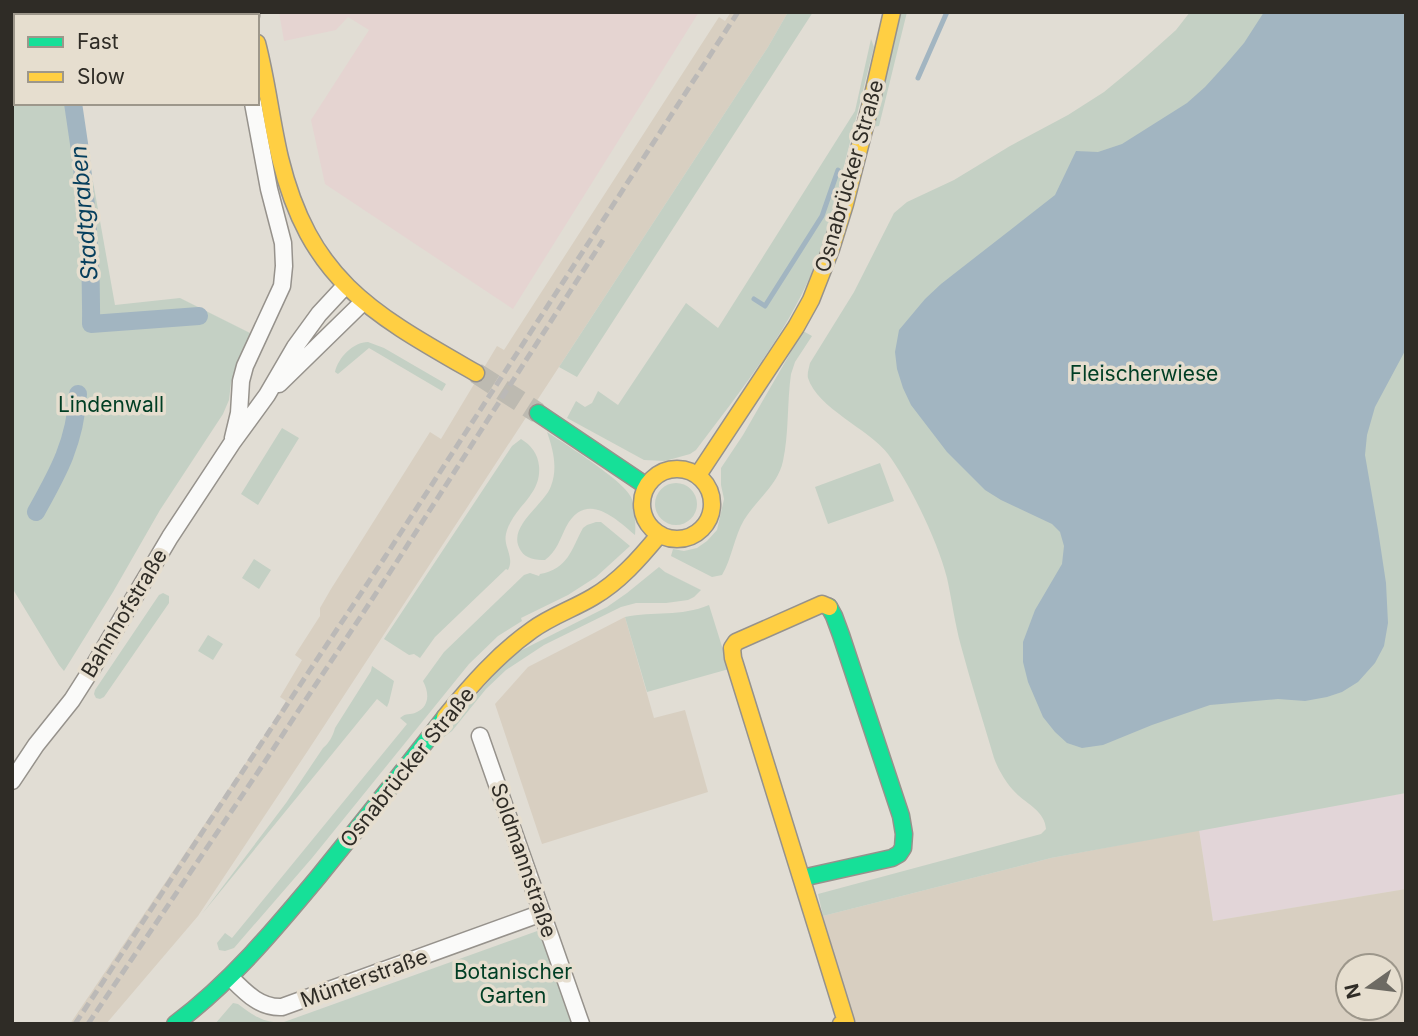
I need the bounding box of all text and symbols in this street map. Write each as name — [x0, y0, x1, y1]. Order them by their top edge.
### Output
legend — [14, 14, 259, 105]
text: Fast — [77, 29, 119, 54]
text: Slow — [77, 64, 125, 89]
street label: Osnabrücker Straße — [810, 77, 888, 275]
water label: Stadtgraben — [64, 144, 104, 282]
park label: Fleischerwiese — [1070, 361, 1218, 386]
park label: Lindenwall — [58, 392, 164, 417]
street label: Bahnhofstraße — [76, 544, 172, 682]
street label: Osnabrücker Straße — [335, 682, 479, 852]
street label: Soldmannstraße — [486, 779, 562, 941]
street label: Münterstraße — [297, 943, 431, 1013]
north arrow — [1334, 952, 1404, 1022]
park label: Botanischer Garten — [454, 959, 572, 1008]
text: N — [1340, 981, 1366, 1001]

